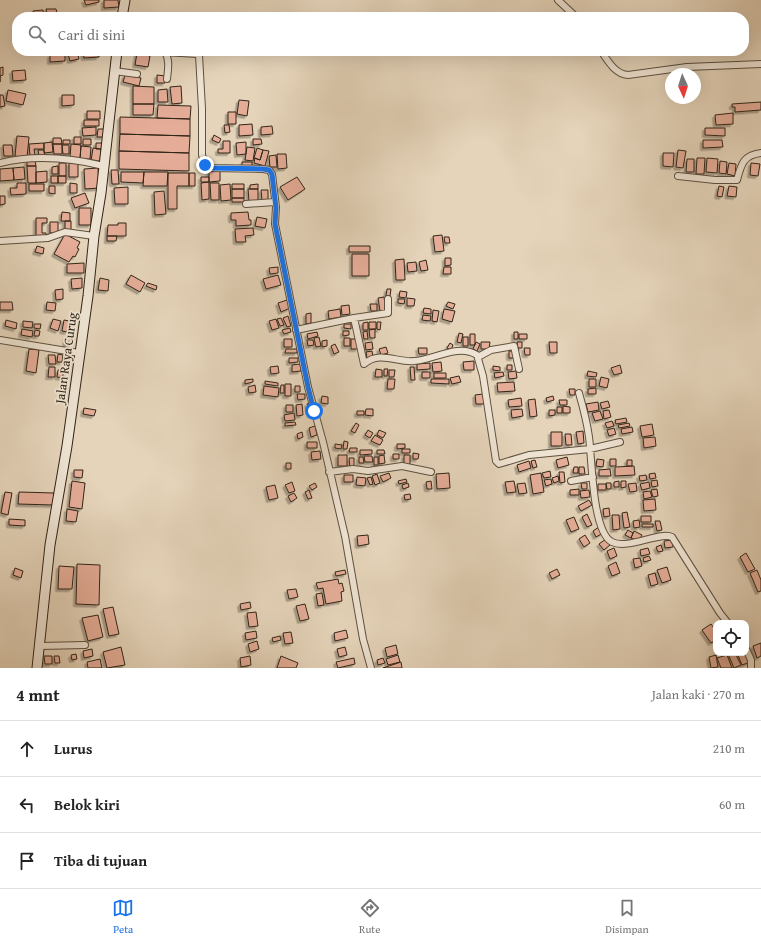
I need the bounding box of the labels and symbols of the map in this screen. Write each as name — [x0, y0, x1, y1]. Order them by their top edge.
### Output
north arrow — [665, 68, 701, 104]
route end — [196, 156, 214, 174]
street label: Jalan Raya Curug — [50, 311, 82, 407]
route start — [305, 402, 323, 420]

